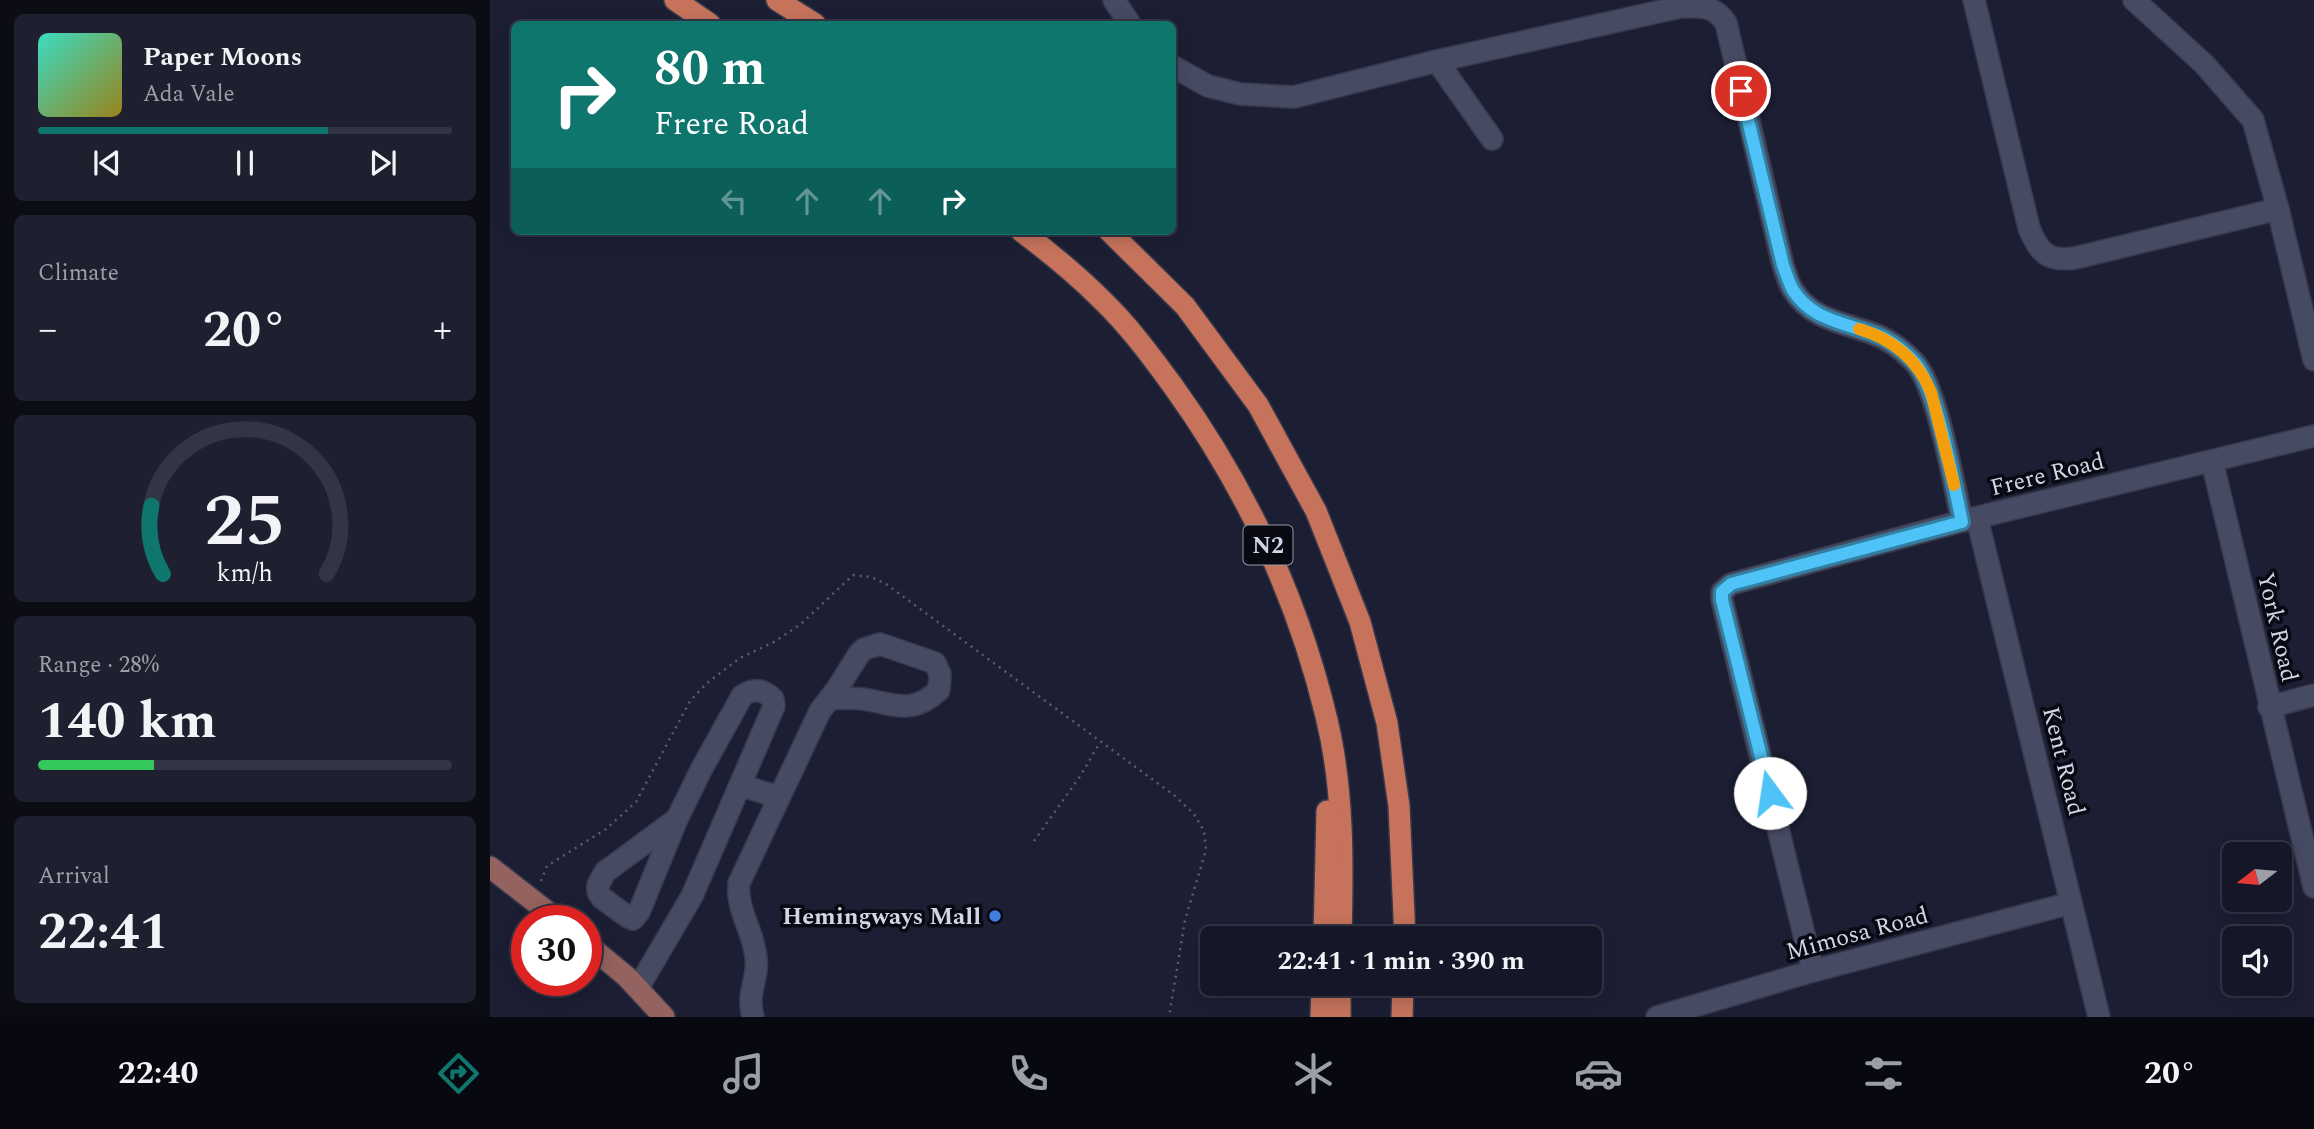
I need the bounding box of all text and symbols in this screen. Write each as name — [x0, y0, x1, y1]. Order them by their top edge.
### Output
text: 80 m — [654, 32, 765, 107]
text: Paper Moons — [143, 37, 302, 77]
icon: right — [539, 49, 630, 140]
pin — [1711, 61, 1771, 121]
icon: arrive — [1722, 72, 1760, 110]
text: Ada Vale — [143, 77, 235, 112]
text: Frere Road — [654, 100, 809, 149]
icon: previous — [88, 144, 126, 182]
icon: pause — [226, 144, 264, 182]
icon: next — [364, 144, 402, 182]
icon: left — [715, 182, 753, 220]
icon: ahead — [788, 182, 826, 220]
icon: ahead — [861, 182, 899, 220]
icon: right — [934, 182, 972, 220]
text: Climate — [38, 256, 119, 291]
text: 20° — [203, 291, 287, 370]
text: − — [38, 301, 57, 359]
text: + — [433, 301, 452, 359]
street label: Frere Road — [1986, 443, 2108, 507]
text: 25 — [204, 468, 286, 579]
road number: N2 — [1244, 526, 1292, 565]
text: km/h — [217, 555, 273, 593]
street label: York Road — [2247, 569, 2307, 686]
text: Range · 28% — [38, 648, 159, 683]
text: 140 km — [38, 682, 217, 761]
street label: Kent Road — [2032, 703, 2094, 819]
position arrow — [1733, 756, 1807, 830]
north arrow — [2222, 842, 2292, 912]
map controls — [2222, 842, 2292, 996]
text: Arrival — [38, 859, 110, 894]
text: 22:41 — [38, 893, 169, 972]
street label: Mimosa Road — [1782, 898, 1933, 970]
place label: Hemingways Mall — [782, 899, 981, 935]
speed limit sign: 30 — [511, 905, 602, 996]
marker: Hemingways Mall — [987, 908, 1003, 924]
button: sound — [2222, 926, 2292, 996]
text: 22:41 · 1 min · 390 m — [1277, 941, 1525, 981]
text: 22:40 — [118, 1049, 198, 1098]
icon: directions — [434, 1049, 483, 1098]
icon: music — [719, 1049, 768, 1098]
icon: phone — [1004, 1049, 1053, 1098]
icon: climate — [1289, 1049, 1338, 1098]
icon: car — [1574, 1049, 1623, 1098]
icon: filters — [1859, 1049, 1908, 1098]
text: 20° — [2144, 1049, 2196, 1098]

